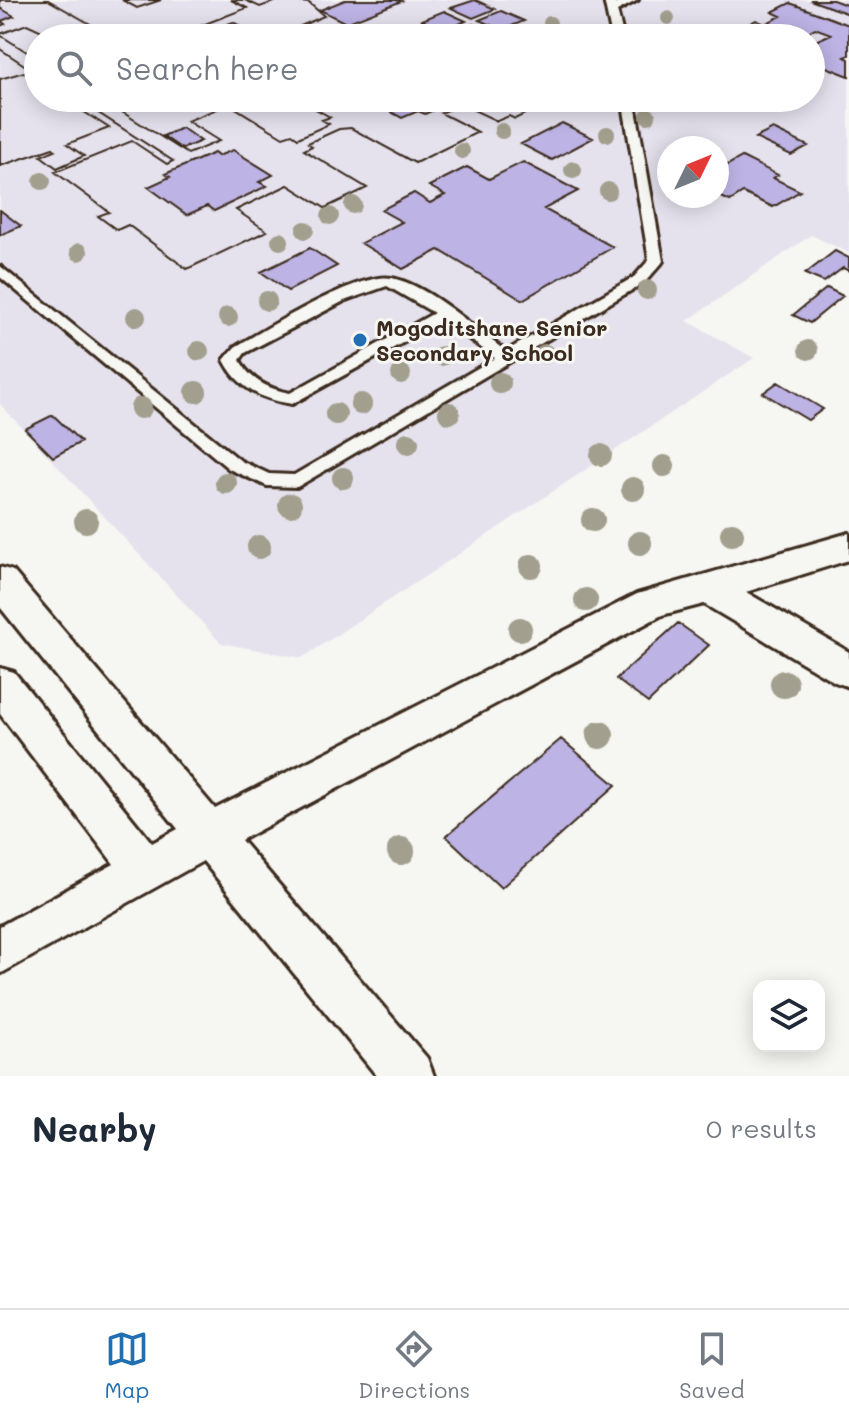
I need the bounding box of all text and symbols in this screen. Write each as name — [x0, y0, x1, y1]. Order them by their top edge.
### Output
search box — [24, 24, 825, 112]
icon: search — [52, 46, 96, 90]
text: Search here — [116, 48, 299, 88]
north arrow — [657, 136, 729, 208]
place label: Mogoditshane Senior Secondary School — [376, 313, 608, 367]
marker: Mogoditshane Senior Secondary School — [351, 331, 369, 349]
map controls — [753, 980, 825, 1052]
button: layers — [753, 980, 825, 1052]
text: Nearby — [32, 1106, 157, 1151]
text: 0 results — [706, 1111, 817, 1145]
tab: Map — [105, 1327, 149, 1404]
tab: Directions — [358, 1327, 470, 1404]
tab: Saved — [679, 1327, 744, 1404]

